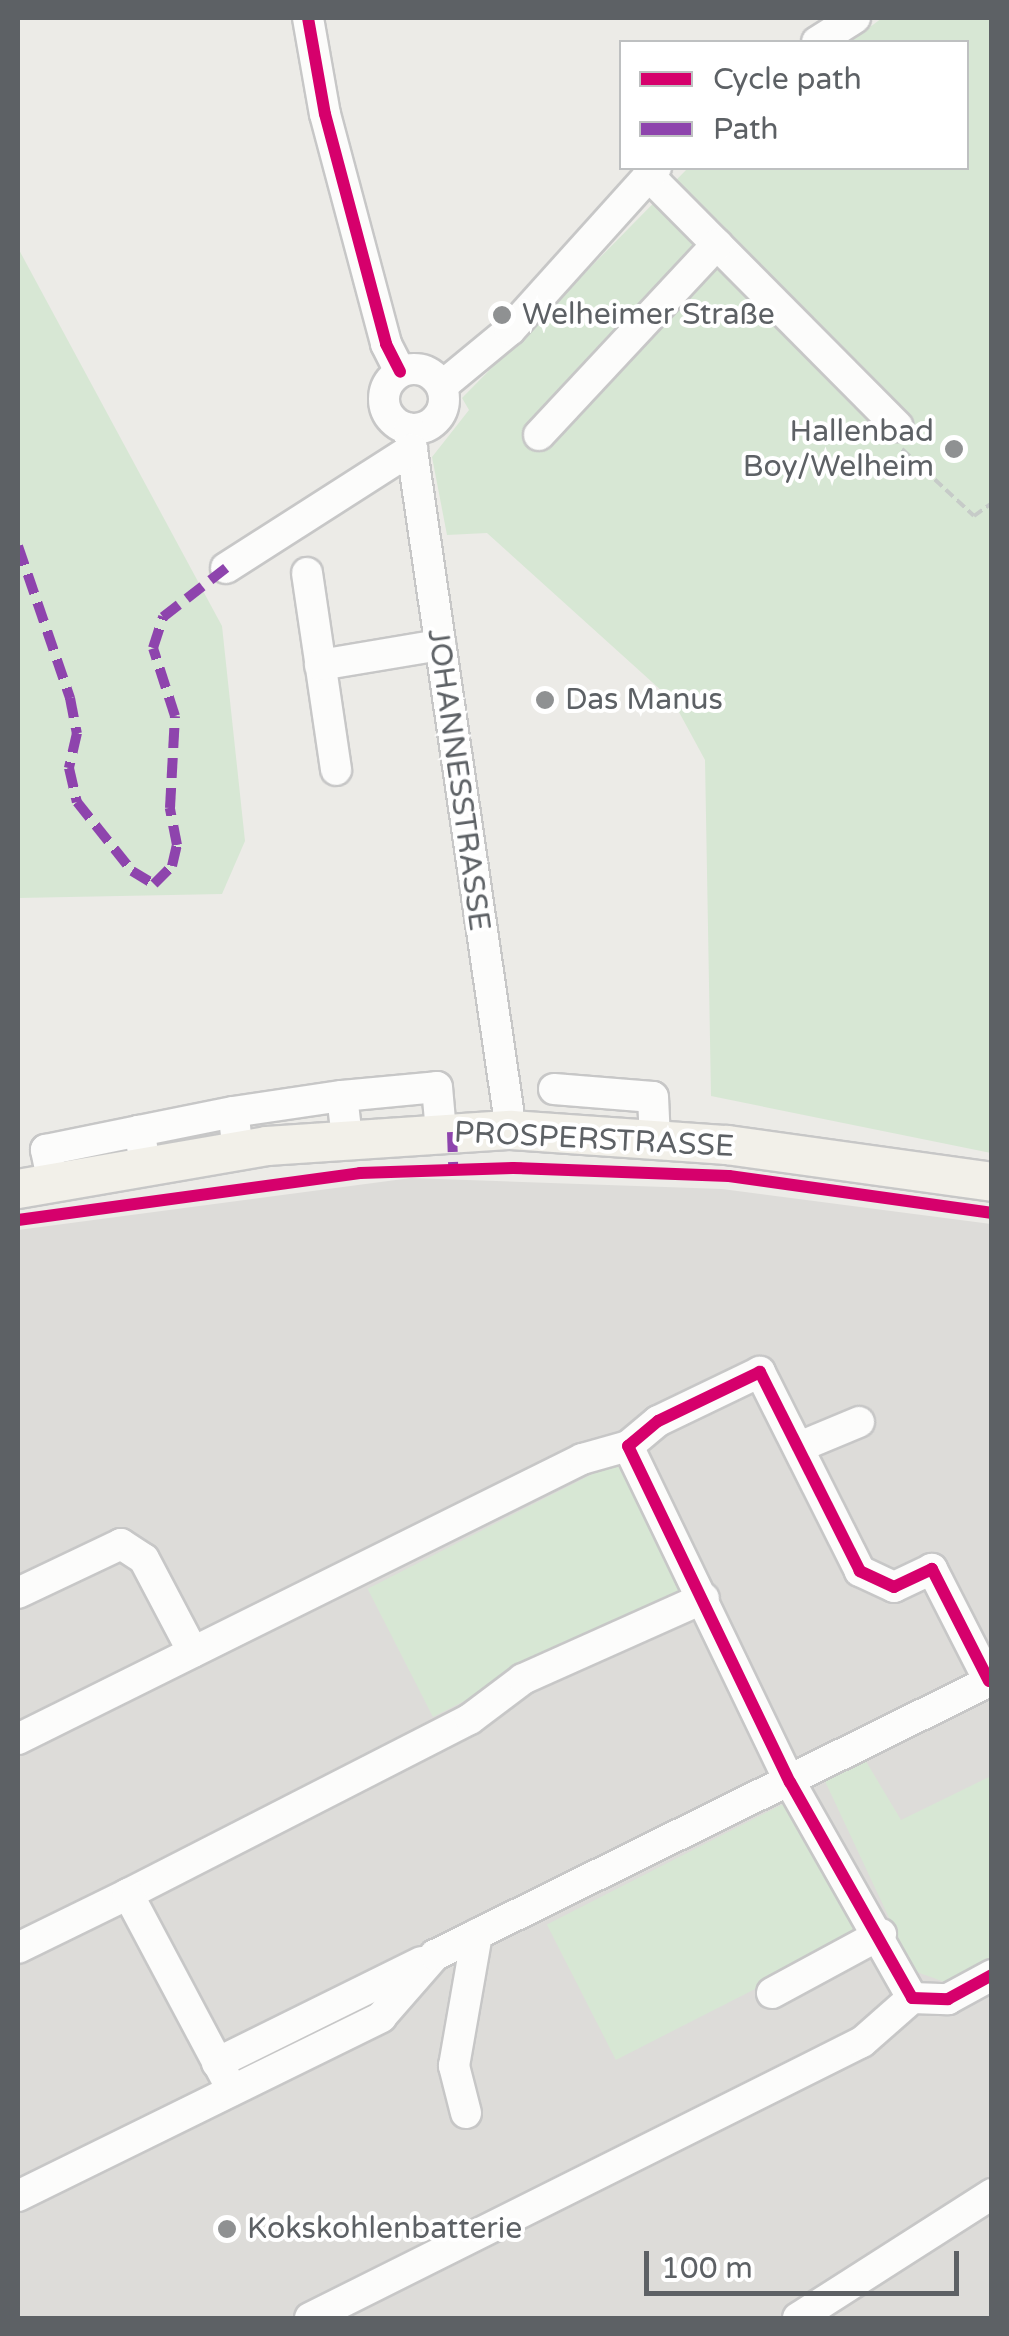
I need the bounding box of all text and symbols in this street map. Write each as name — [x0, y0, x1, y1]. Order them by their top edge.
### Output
legend — [619, 40, 969, 170]
text: Cycle path — [713, 61, 862, 98]
text: Path — [713, 111, 779, 148]
place label: Welheimer Straße — [522, 297, 775, 333]
marker: Welheimer Straße — [491, 304, 513, 326]
place label: Hallenbad Boy/Welheim — [743, 414, 934, 484]
marker: Hallenbad Boy/Welheim — [943, 438, 965, 460]
street label: JOHANNESSTRASSE — [419, 627, 497, 933]
place label: Das Manus — [565, 682, 723, 718]
marker: Das Manus — [534, 689, 556, 711]
street label: PROSPERSTRASSE — [453, 1115, 735, 1165]
place label: Kokskohlenbatterie — [247, 2211, 522, 2247]
marker: Kokskohlenbatterie — [216, 2218, 238, 2240]
scale bar — [649, 2231, 964, 2293]
text: 100 m — [661, 2250, 753, 2287]

